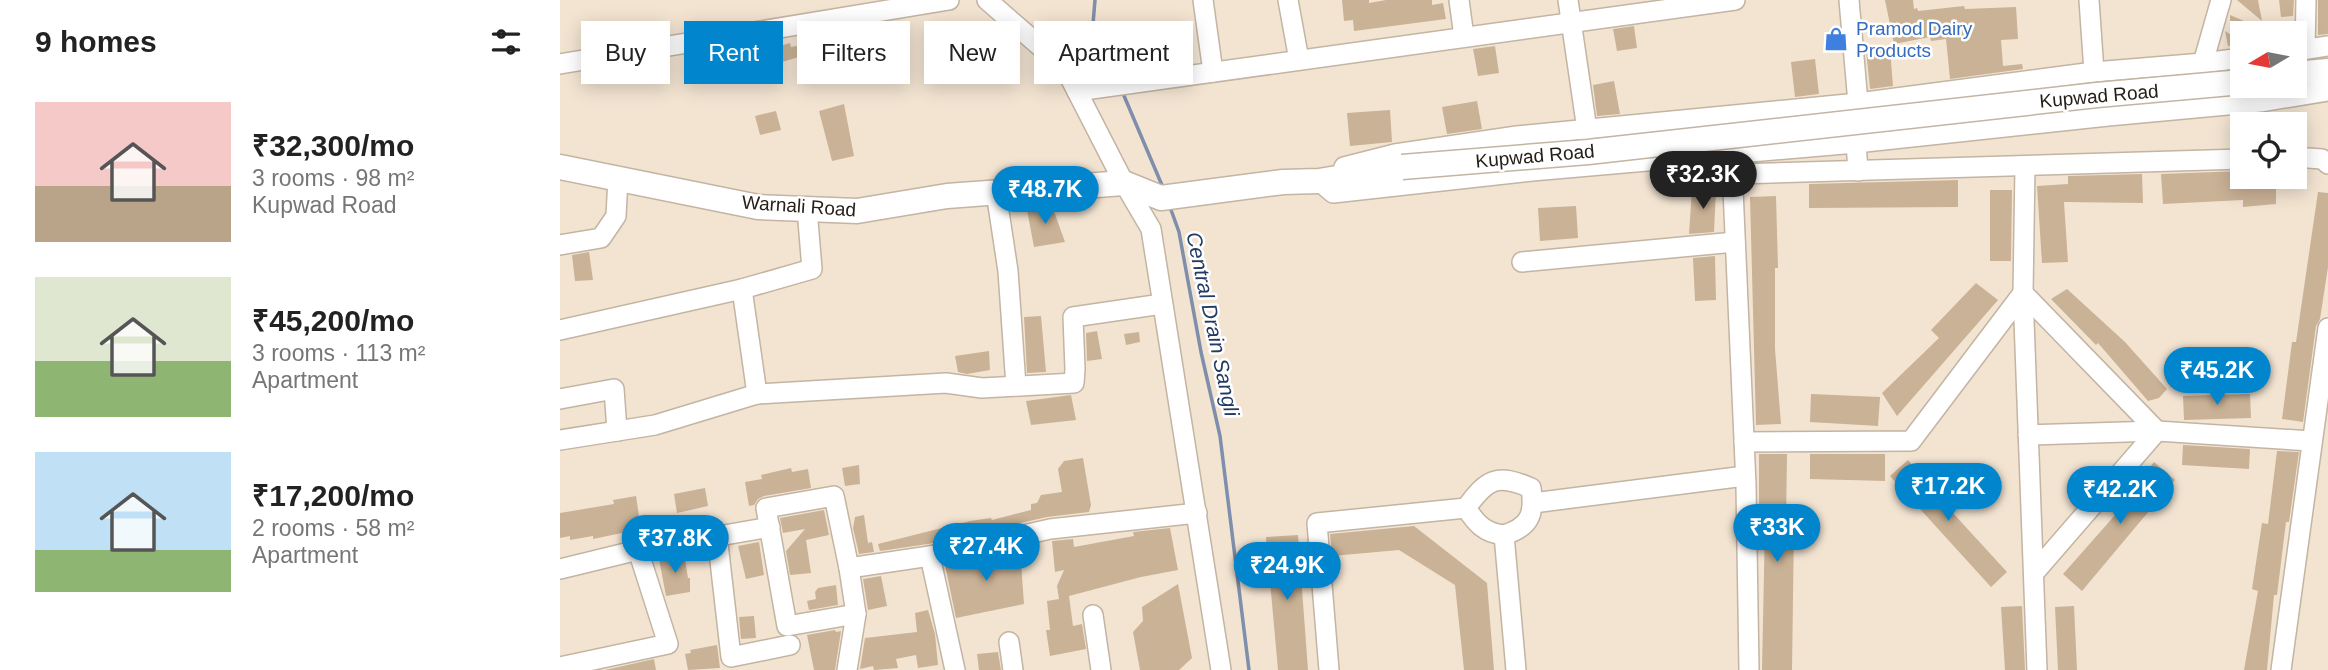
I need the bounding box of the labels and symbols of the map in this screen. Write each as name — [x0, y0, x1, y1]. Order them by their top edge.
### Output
place label: Pramod Dairy Products — [1856, 18, 1973, 61]
north arrow — [2230, 21, 2306, 98]
shop icon: Pramod Dairy Products — [1822, 25, 1850, 53]
street label: Kupwad Road — [2039, 80, 2159, 112]
street label: Kupwad Road — [1475, 140, 1595, 172]
pin: ₹32.3K — [1646, 152, 1760, 211]
pin: ₹48.7K — [988, 166, 1102, 226]
street label: Warnali Road — [741, 192, 857, 220]
water label: Central Drain Sangli — [1182, 230, 1244, 420]
pin: ₹45.2K — [2160, 348, 2274, 407]
pin: ₹17.2K — [1891, 463, 2005, 523]
pin: ₹42.2K — [2063, 466, 2177, 526]
pin: ₹33K — [1736, 504, 1818, 564]
pin: ₹37.8K — [618, 516, 732, 575]
pin: ₹27.4K — [929, 524, 1043, 583]
pin: ₹24.9K — [1230, 542, 1344, 602]

